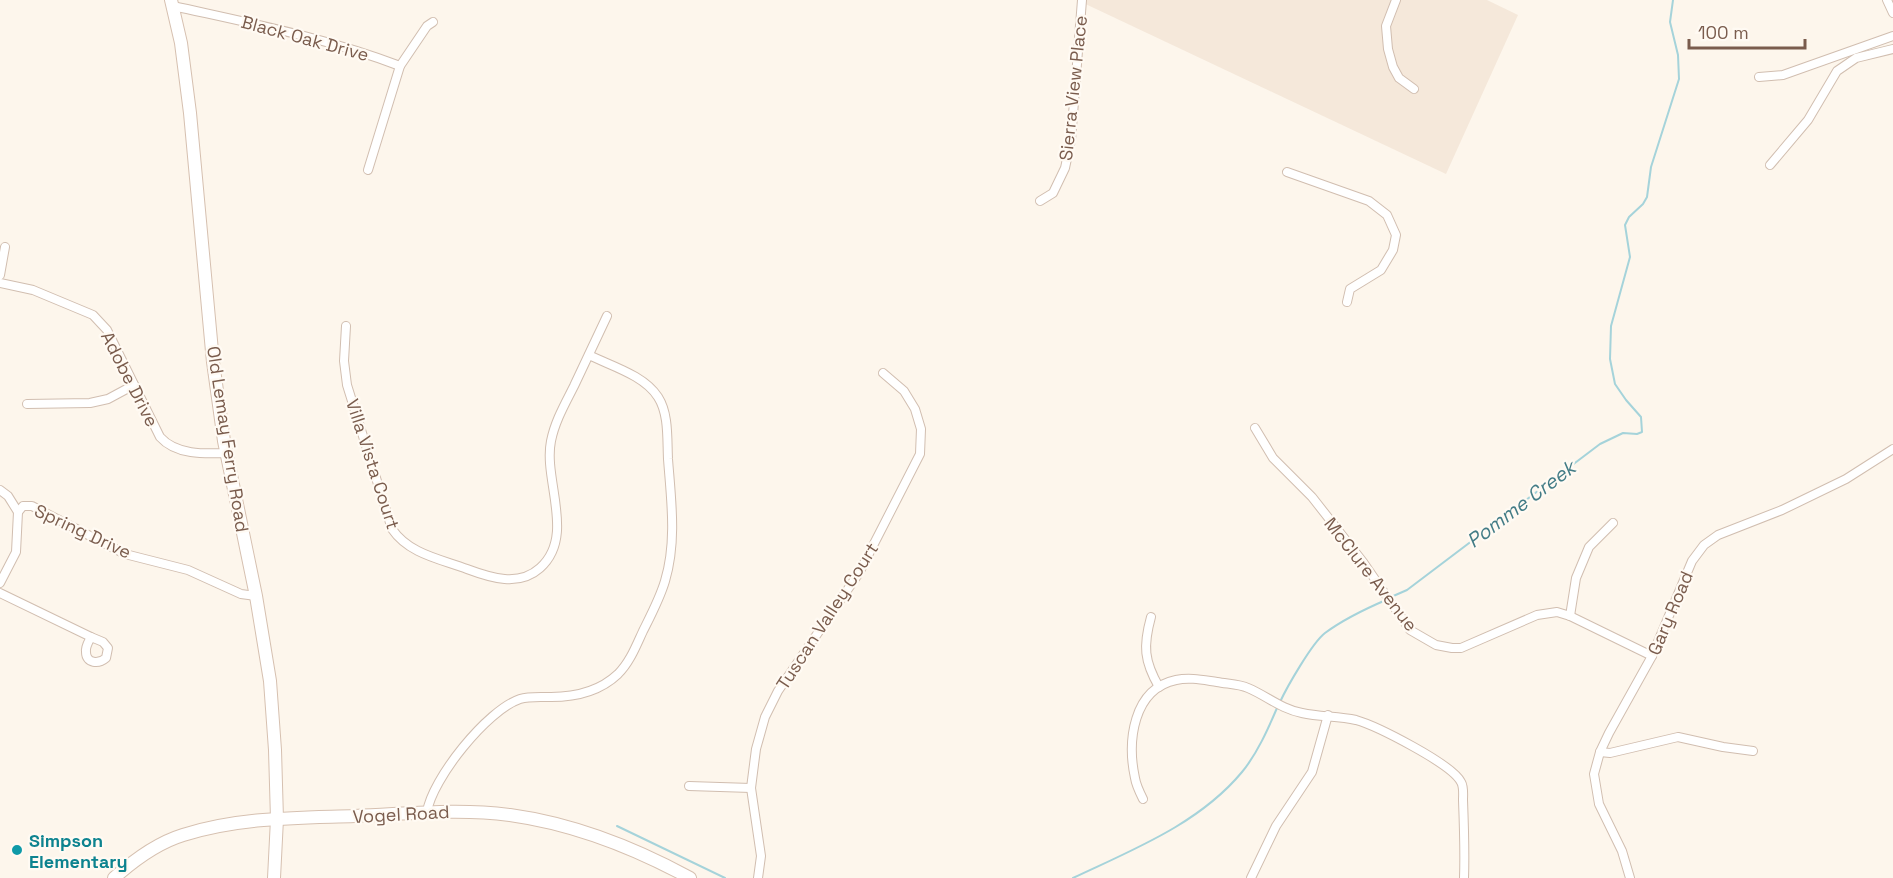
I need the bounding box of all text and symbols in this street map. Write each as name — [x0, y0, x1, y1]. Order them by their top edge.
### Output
street label: Black Oak Drive — [239, 10, 371, 66]
scale bar — [1689, 12, 1804, 50]
street label: Sierra View Place — [1054, 14, 1092, 162]
text: 100 m — [1698, 21, 1749, 44]
street label: Adobe Drive — [96, 327, 164, 431]
street label: Old Lemay Ferry Road — [202, 344, 254, 534]
street label: Villa Vista Court — [341, 396, 405, 532]
water label: Pomme Creek — [1461, 453, 1582, 553]
street label: Spring Drive — [31, 499, 135, 563]
street label: McClure Avenue — [1319, 512, 1423, 636]
street label: Tuscan Valley Court — [771, 538, 883, 694]
street label: Gary Road — [1642, 568, 1698, 658]
street label: Vogel Road — [352, 800, 450, 828]
place label: Simpson Elementary — [29, 829, 128, 873]
marker: Simpson Elementary — [10, 843, 24, 857]

